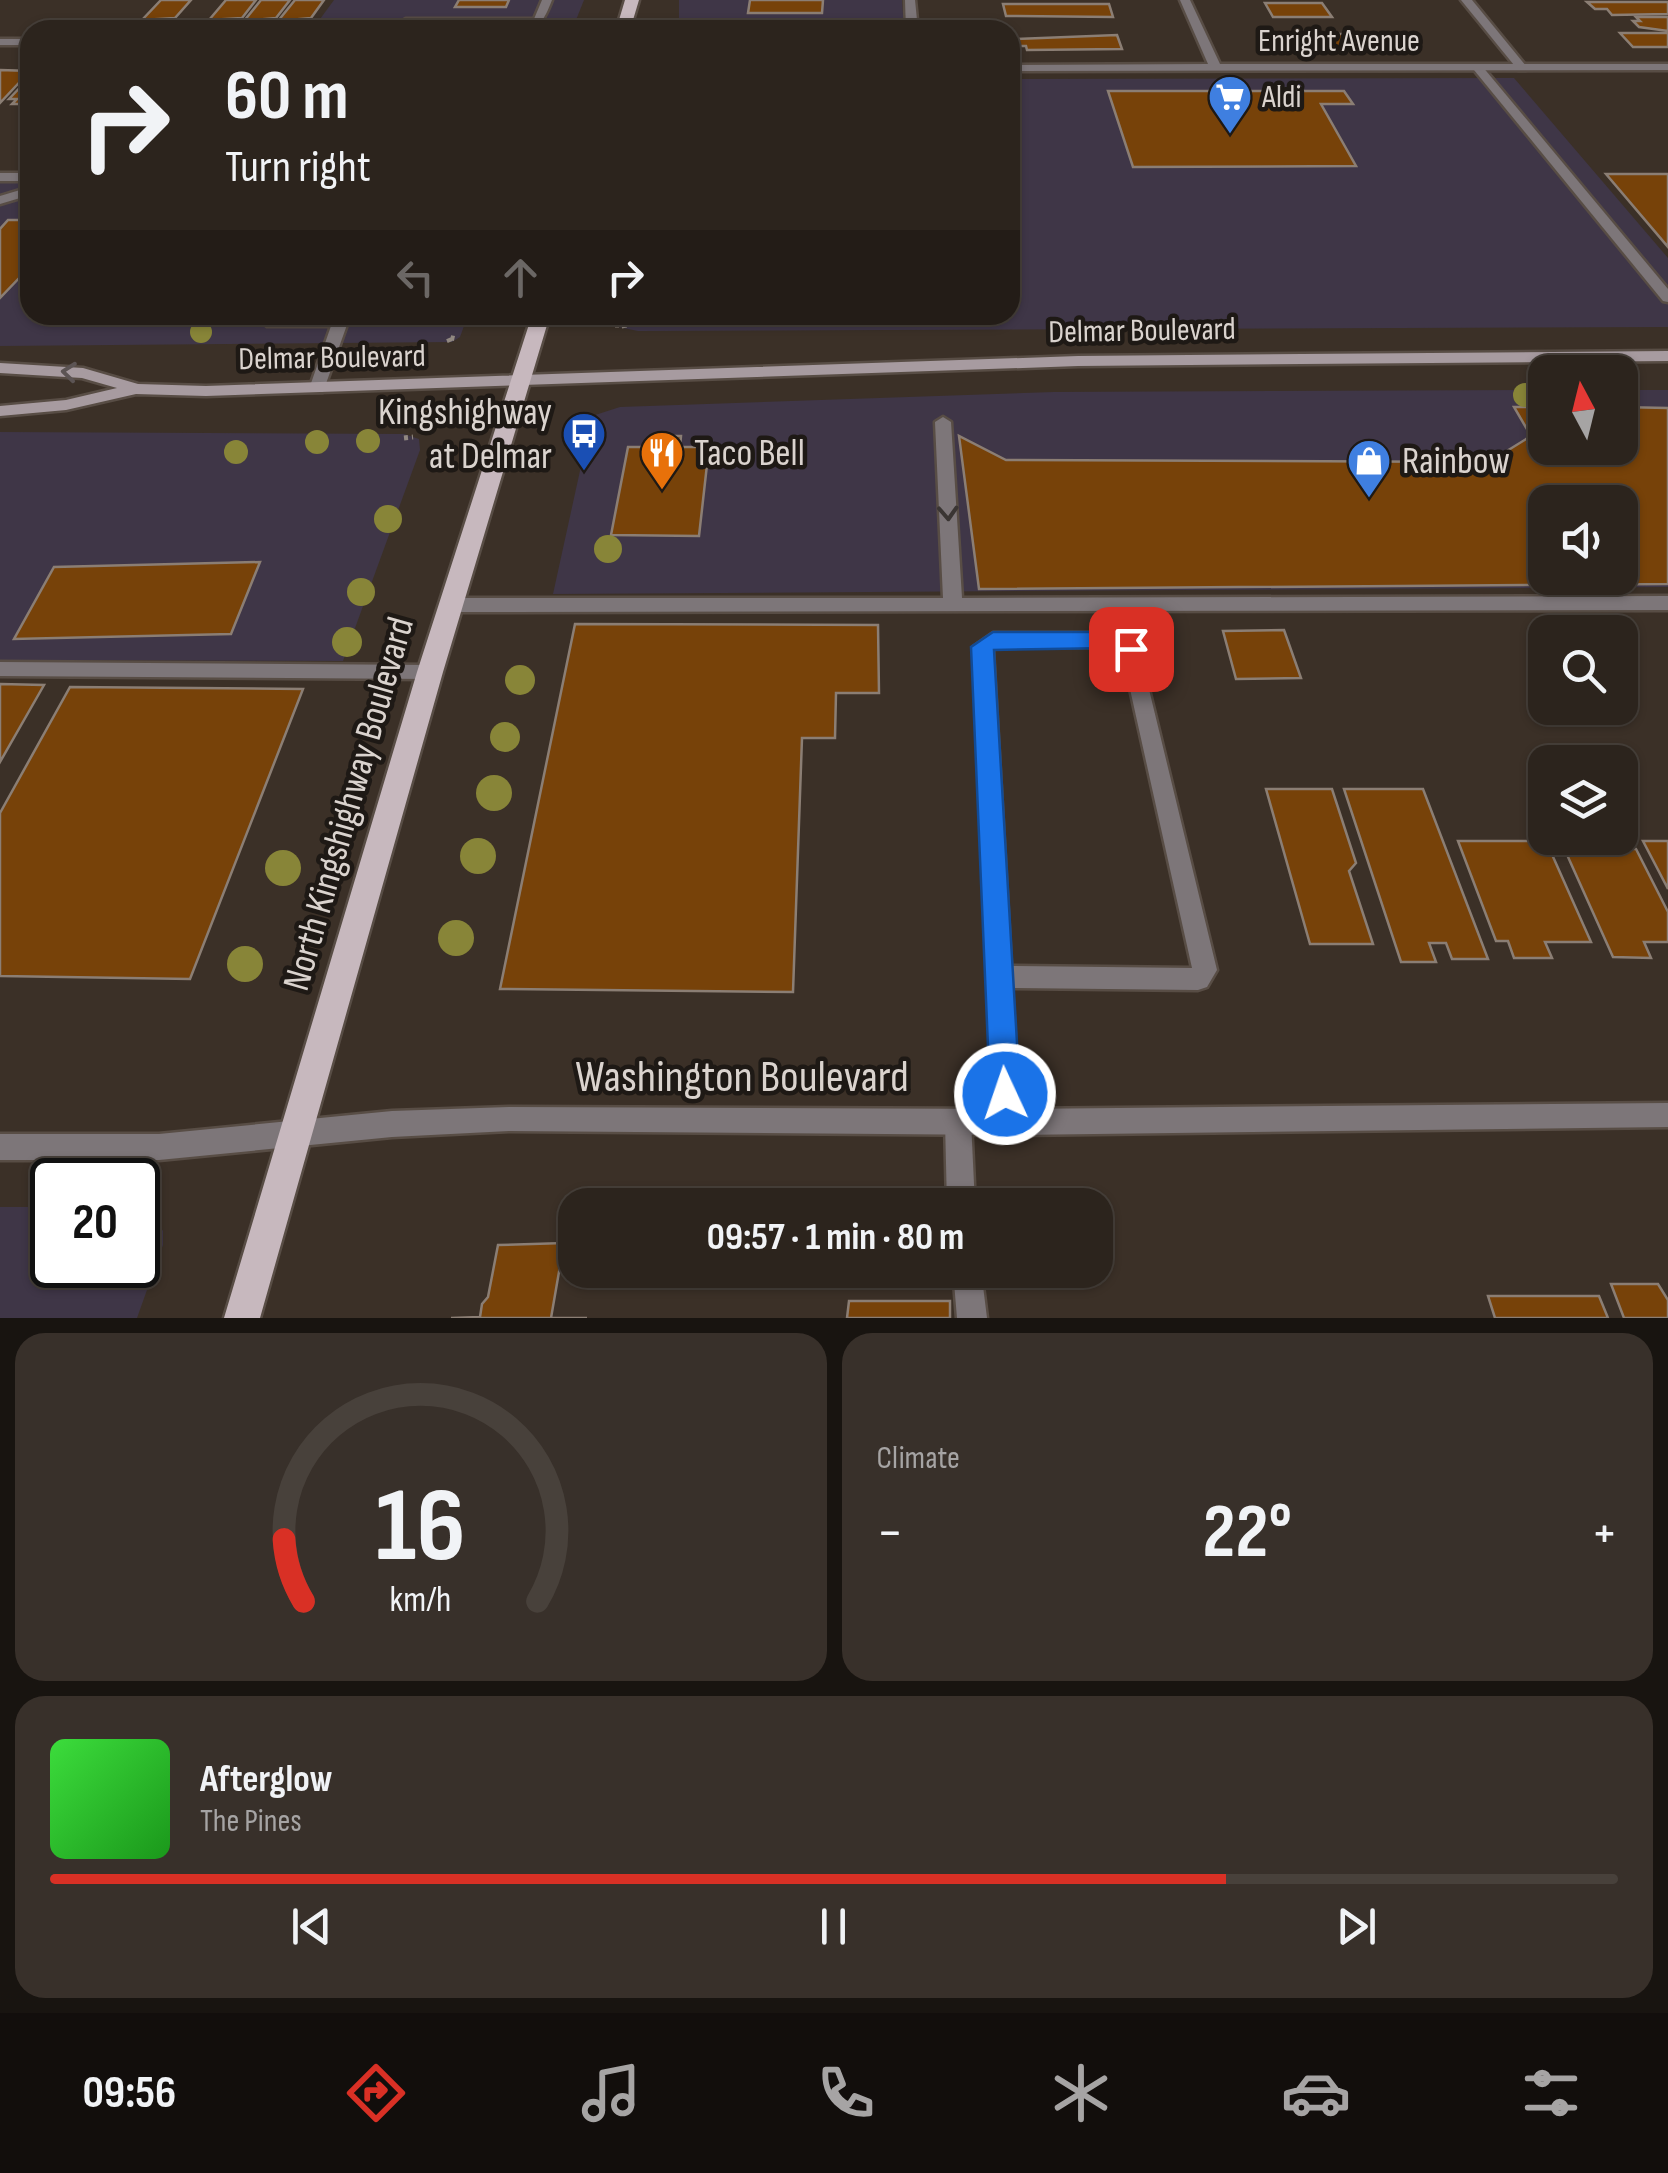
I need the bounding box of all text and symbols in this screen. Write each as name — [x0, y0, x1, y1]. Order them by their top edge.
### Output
street label: Enright Avenue — [1258, 22, 1420, 61]
text: 60 m — [225, 55, 349, 139]
icon: right — [60, 60, 190, 190]
supermarket icon: Aldi — [1207, 74, 1253, 135]
place label: Aldi — [1261, 78, 1301, 117]
text: Turn right — [225, 140, 371, 195]
icon: left — [388, 250, 443, 305]
icon: ahead — [493, 250, 548, 305]
icon: right — [598, 250, 653, 305]
street label: Delmar Boulevard — [1048, 310, 1236, 352]
street label: Delmar Boulevard — [238, 337, 426, 379]
north arrow — [1528, 355, 1638, 465]
map controls — [1528, 355, 1638, 855]
one-way arrow — [61, 362, 77, 383]
place label: Kingshighway at Delmar — [378, 390, 552, 479]
bus stop icon: Kingshighway at Delmar — [561, 411, 607, 472]
restaurant icon: Taco Bell — [639, 430, 685, 491]
place label: Taco Bell — [694, 431, 805, 476]
shop icon: Rainbow — [1346, 438, 1392, 499]
place label: Rainbow — [1402, 439, 1510, 484]
button: sound — [1528, 485, 1638, 595]
one-way arrow — [937, 505, 958, 521]
pin — [1089, 607, 1174, 692]
street label: North Kingshighway Boulevard — [274, 612, 424, 996]
button: search — [1528, 615, 1638, 725]
icon: arrive — [1104, 622, 1159, 677]
button: layers — [1528, 745, 1638, 855]
position arrow — [953, 1042, 1057, 1146]
street label: Washington Boulevard — [575, 1050, 909, 1105]
speed limit sign: 20 — [30, 1158, 160, 1288]
text: 09:57 · 1 min · 80 m — [707, 1215, 964, 1260]
text: Climate — [877, 1439, 960, 1478]
text: 16 — [376, 1465, 466, 1590]
text: 22° — [1203, 1488, 1292, 1579]
text: − — [877, 1500, 903, 1567]
text: + — [1591, 1500, 1618, 1567]
text: km/h — [390, 1579, 452, 1622]
text: Afterglow — [200, 1757, 333, 1802]
text: The Pines — [200, 1802, 302, 1841]
icon: previous — [284, 1899, 339, 1954]
icon: pause — [806, 1899, 861, 1954]
icon: next — [1329, 1899, 1384, 1954]
icon: directions — [341, 2058, 411, 2128]
icon: music — [576, 2058, 646, 2128]
icon: phone — [811, 2058, 881, 2128]
icon: climate — [1046, 2058, 1116, 2128]
icon: car — [1281, 2058, 1351, 2128]
icon: filters — [1516, 2058, 1586, 2128]
text: 09:56 — [82, 2066, 176, 2121]

